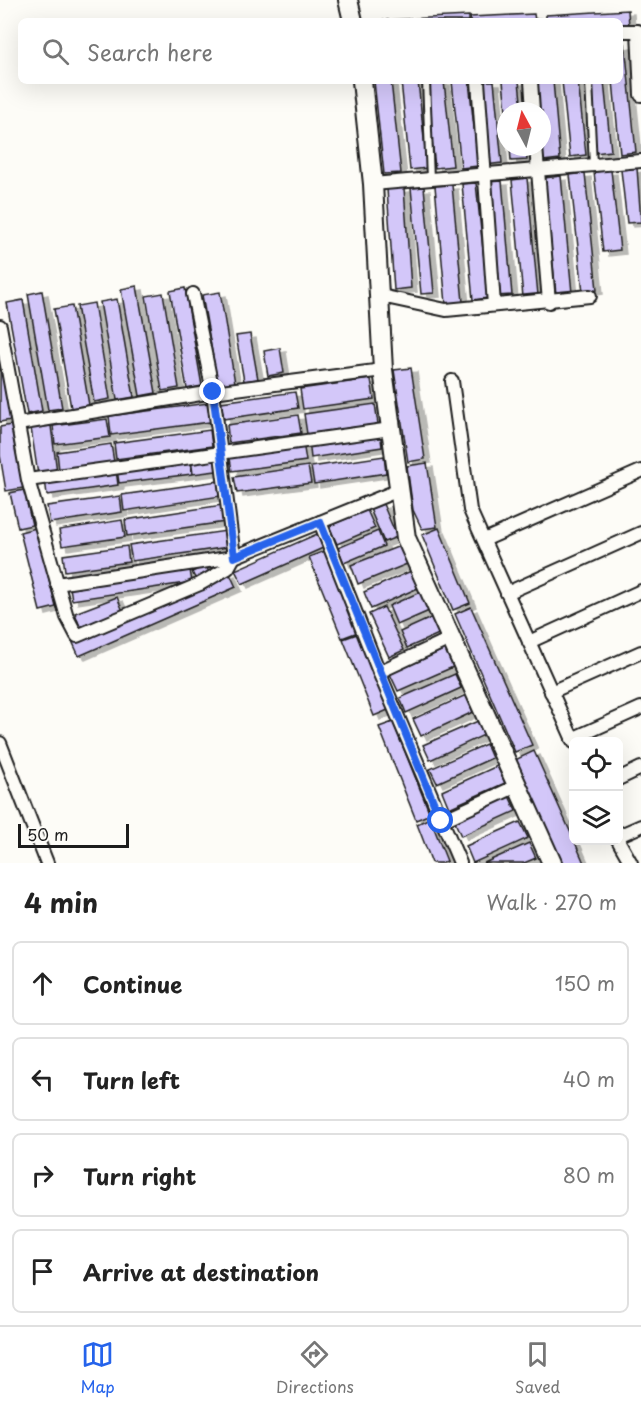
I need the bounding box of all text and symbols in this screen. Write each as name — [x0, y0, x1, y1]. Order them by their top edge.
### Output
search box — [18, 18, 623, 84]
icon: search — [39, 35, 72, 68]
text: Search here — [87, 35, 213, 68]
north arrow — [497, 102, 551, 156]
route end — [199, 378, 225, 404]
map controls — [569, 737, 623, 845]
button: locate — [569, 737, 623, 791]
button: layers — [569, 791, 623, 845]
route start — [427, 807, 453, 833]
scale bar — [18, 821, 129, 848]
text: 50 m — [27, 822, 68, 846]
text: 4 min — [24, 883, 98, 922]
text: Walk · 270 m — [486, 887, 617, 917]
icon: ahead — [26, 967, 59, 1000]
text: Continue — [83, 967, 182, 1000]
text: 150 m — [555, 968, 615, 998]
icon: left — [26, 1063, 59, 1096]
text: Turn left — [83, 1063, 180, 1096]
text: 40 m — [563, 1064, 615, 1094]
icon: right — [26, 1159, 59, 1192]
text: Turn right — [83, 1159, 196, 1192]
text: 80 m — [563, 1160, 615, 1190]
icon: arrive — [26, 1255, 59, 1288]
text: Arrive at destination — [83, 1255, 319, 1288]
tab: Map — [81, 1338, 115, 1398]
tab: Directions — [276, 1338, 354, 1398]
tab: Saved — [515, 1338, 560, 1398]

